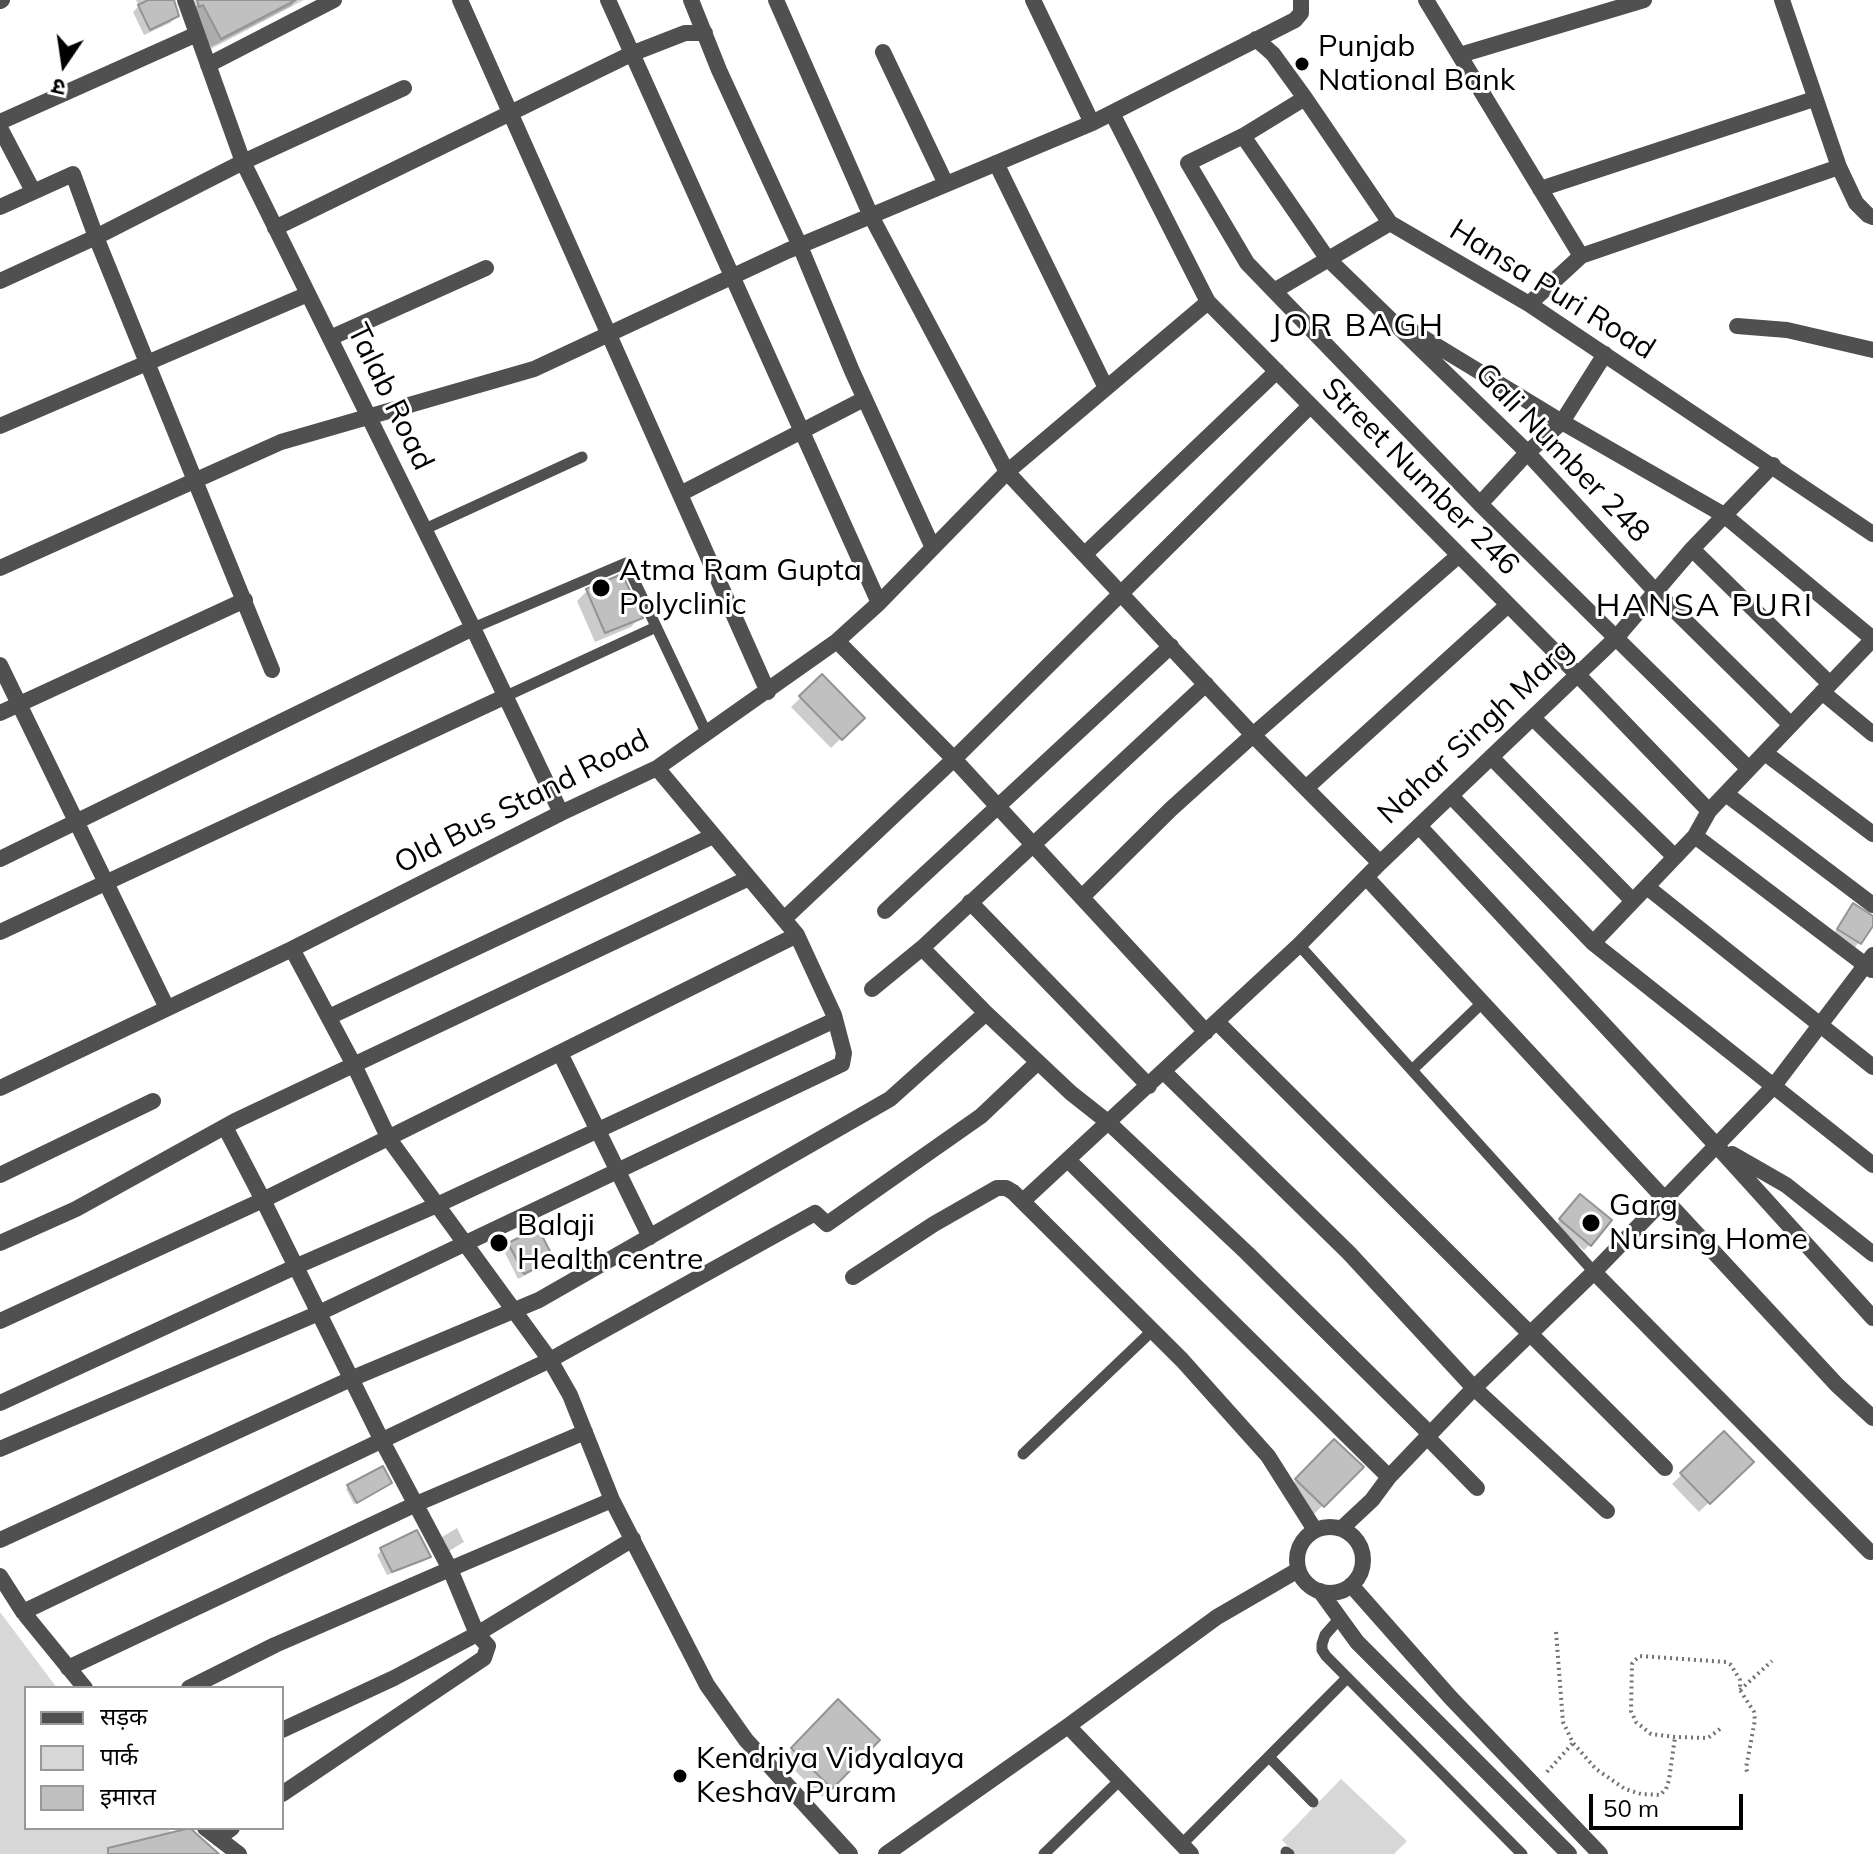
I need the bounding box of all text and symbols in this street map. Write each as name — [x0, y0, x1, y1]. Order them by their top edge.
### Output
north arrow — [24, 24, 104, 104]
place label: Punjab National Bank — [1318, 29, 1515, 100]
marker: Punjab National Bank — [1293, 55, 1311, 73]
text: उ — [49, 72, 68, 102]
street label: Hansa Puri Road — [1443, 212, 1661, 368]
district label: JOR BAGH — [1271, 307, 1445, 345]
street label: Talab Road — [339, 318, 441, 476]
street label: Gali Number 248 — [1467, 356, 1657, 550]
street label: Street Number 246 — [1314, 371, 1526, 583]
place label: Atma Ram Gupta Polyclinic — [619, 553, 862, 624]
marker: Atma Ram Gupta Polyclinic — [590, 577, 612, 599]
district label: HANSA PURI — [1596, 587, 1814, 625]
street label: Nahar Singh Marg — [1371, 632, 1581, 832]
street label: Old Bus Stand Road — [389, 722, 655, 882]
place label: Garg Nursing Home — [1609, 1188, 1808, 1258]
place label: Balaji Health centre — [517, 1208, 703, 1278]
marker: Garg Nursing Home — [1580, 1212, 1602, 1234]
marker: Balaji Health centre — [488, 1232, 510, 1254]
legend — [24, 1686, 284, 1830]
text: सड़क — [100, 1701, 148, 1731]
text: पार्क — [100, 1741, 138, 1771]
place label: Kendriya Vidyalaya Keshav Puram — [696, 1741, 964, 1812]
marker: Kendriya Vidyalaya Keshav Puram — [671, 1767, 689, 1785]
scale bar — [1593, 1778, 1747, 1828]
text: इमारत — [100, 1781, 156, 1811]
text: 50 m — [1603, 1793, 1659, 1823]

